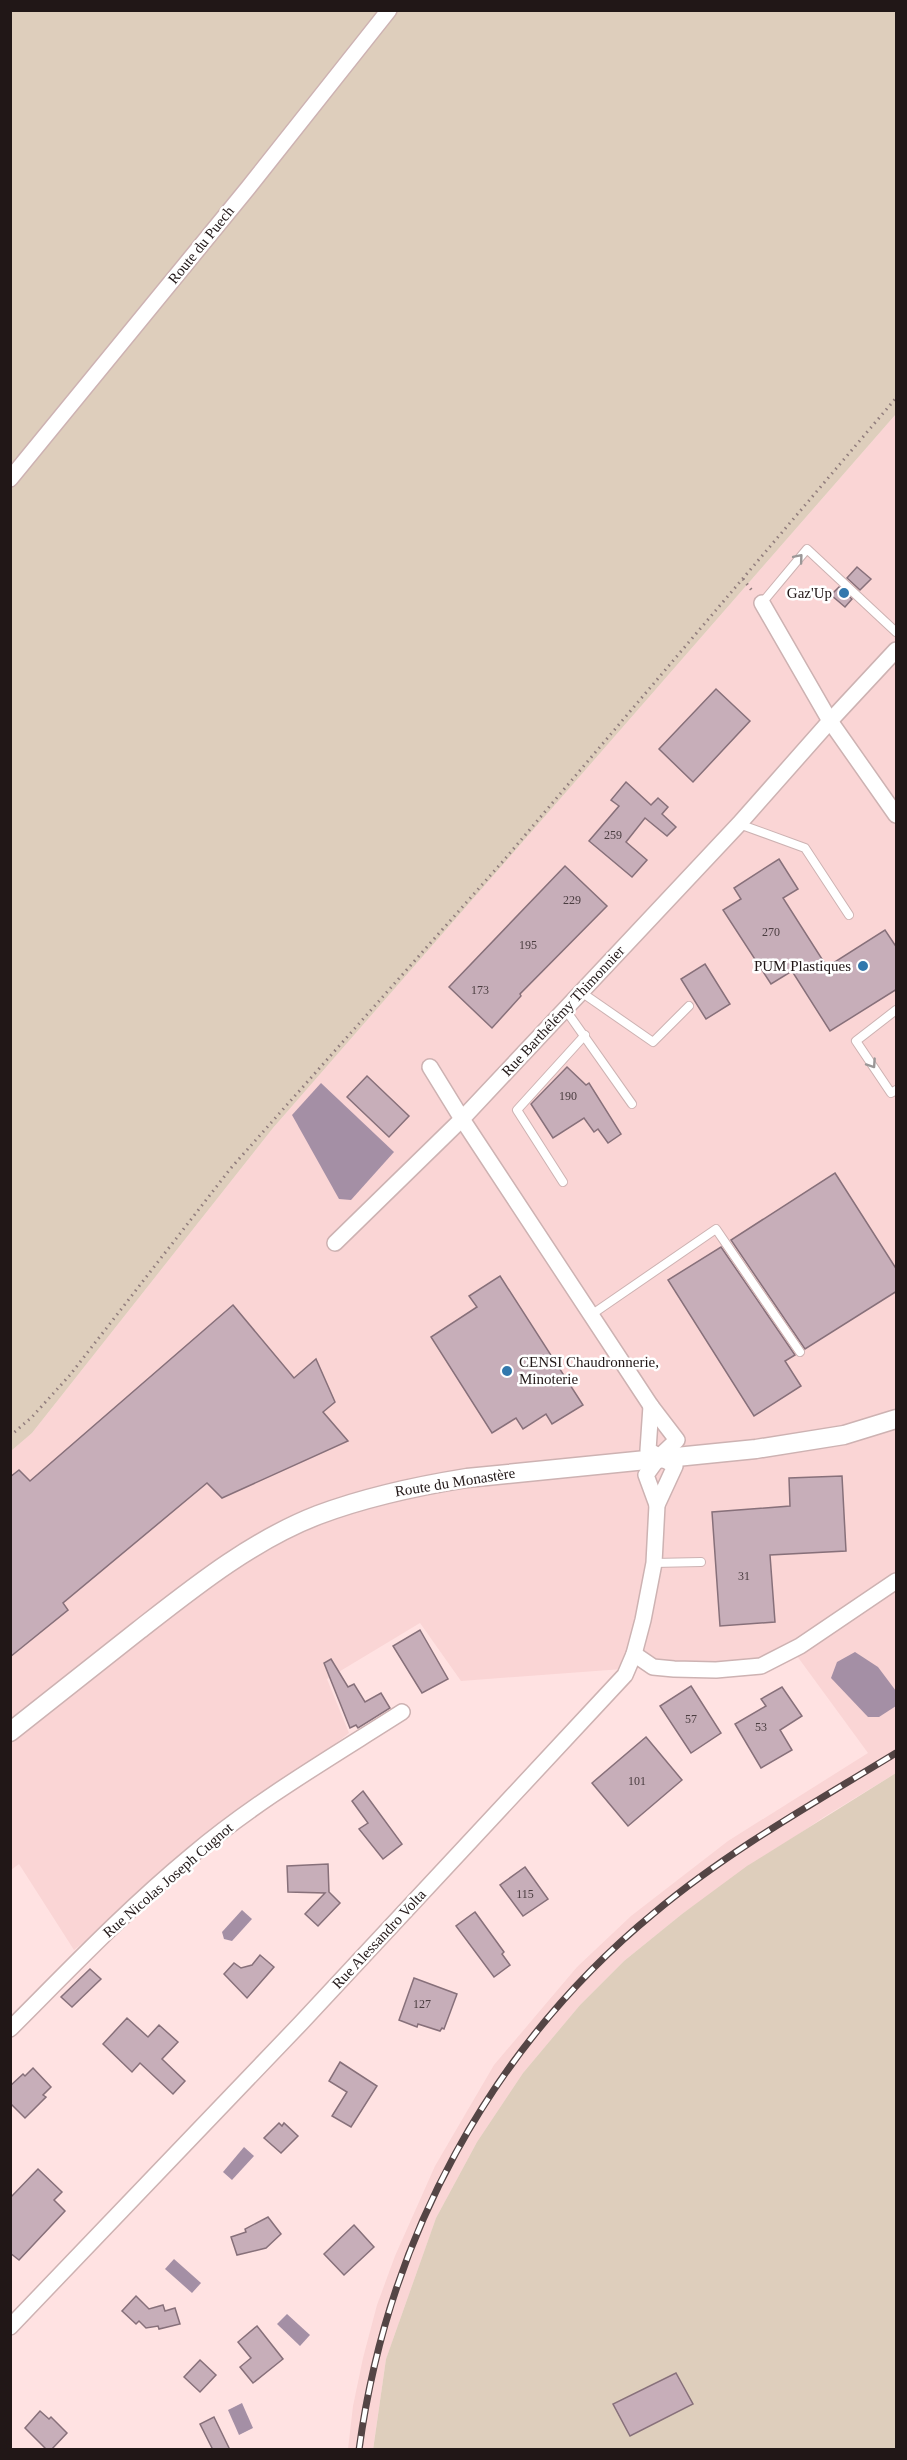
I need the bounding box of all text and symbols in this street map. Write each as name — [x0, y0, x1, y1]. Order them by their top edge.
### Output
street label: Route du Puech — [165, 203, 237, 287]
one-way arrow — [792, 554, 803, 565]
place label: Gaz'Up — [787, 585, 832, 601]
marker: Gaz'Up — [837, 586, 851, 600]
house number: 259 — [604, 828, 622, 842]
house number: 229 — [563, 893, 581, 907]
house number: 270 — [762, 925, 780, 939]
house number: 195 — [519, 938, 537, 952]
street label: Rue Barthélémy Thimonnier — [498, 943, 628, 1079]
place label: PUM Plastiques — [754, 958, 851, 974]
marker: PUM Plastiques — [856, 959, 870, 973]
house number: 173 — [471, 983, 489, 997]
one-way arrow — [865, 1058, 876, 1069]
house number: 190 — [559, 1089, 577, 1103]
place label: CENSI Chaudronnerie, Minoterie — [519, 1354, 659, 1387]
marker: CENSI Chaudronnerie, Minoterie — [500, 1364, 514, 1378]
street label: Route du Monastère — [394, 1465, 517, 1499]
house number: 31 — [738, 1569, 750, 1583]
house number: 57 — [685, 1712, 697, 1726]
house number: 53 — [755, 1720, 767, 1734]
house number: 101 — [628, 1774, 646, 1788]
street label: Rue Nicolas Joseph Cugnot — [100, 1819, 237, 1941]
street label: Rue Alessandro Volta — [329, 1886, 429, 1992]
house number: 115 — [516, 1887, 534, 1901]
house number: 127 — [413, 1997, 431, 2011]

